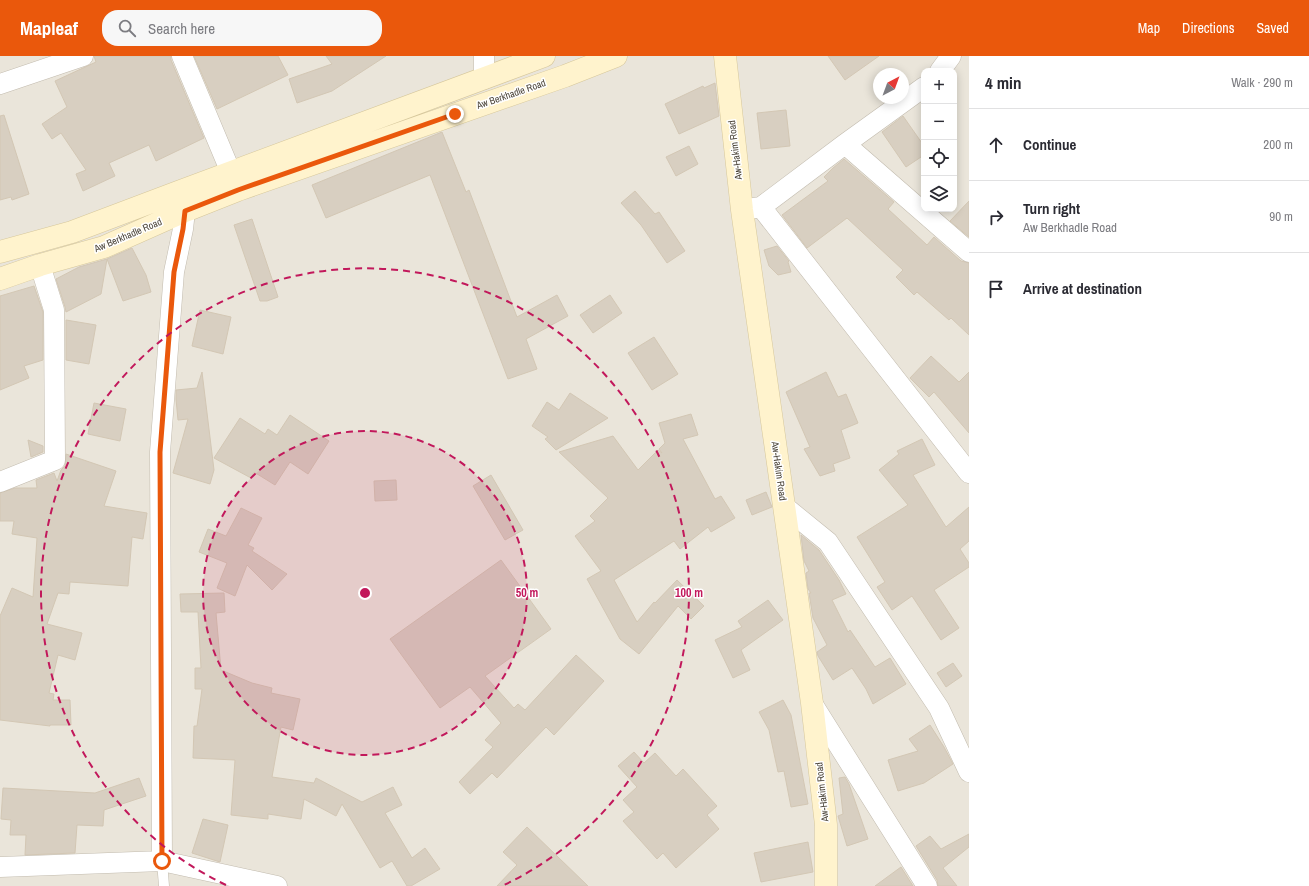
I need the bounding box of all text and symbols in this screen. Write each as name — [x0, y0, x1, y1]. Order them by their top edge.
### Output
search box — [102, 10, 382, 46]
text: Mapleaf — [20, 15, 78, 41]
icon: search — [116, 17, 138, 39]
text: Search here — [148, 18, 215, 39]
text: Map — [1138, 19, 1160, 37]
text: Directions — [1182, 19, 1234, 37]
text: Saved — [1256, 19, 1289, 37]
north arrow — [873, 68, 909, 104]
map controls — [921, 68, 957, 212]
button: + — [921, 68, 957, 104]
text: 4 min — [985, 71, 1021, 94]
text: Walk · 290 m — [1231, 74, 1293, 91]
street label: Aw Berkhadle Road — [474, 76, 547, 112]
button: − — [921, 104, 957, 140]
route end — [446, 105, 464, 123]
street label: Aw-Hakim Road — [725, 120, 745, 181]
icon: ahead — [985, 134, 1007, 156]
text: Continue — [1023, 134, 1076, 155]
text: 200 m — [1263, 136, 1293, 153]
button: locate — [921, 140, 957, 176]
button: layers — [921, 176, 957, 212]
text: Turn right — [1023, 198, 1080, 219]
icon: right — [985, 206, 1007, 228]
text: 90 m — [1269, 208, 1293, 225]
street label: Aw Berkhadle Road — [91, 215, 164, 256]
text: Aw Berkhadle Road — [1023, 219, 1117, 236]
icon: arrive — [985, 278, 1007, 300]
text: Arrive at destination — [1023, 278, 1142, 299]
street label: Aw-Hakim Road — [768, 440, 790, 501]
text: 50 m — [516, 585, 538, 601]
text: 100 m — [675, 585, 703, 601]
centre of rings — [358, 586, 372, 600]
street label: Aw-Hakim Road — [812, 762, 832, 823]
route start — [153, 852, 171, 870]

